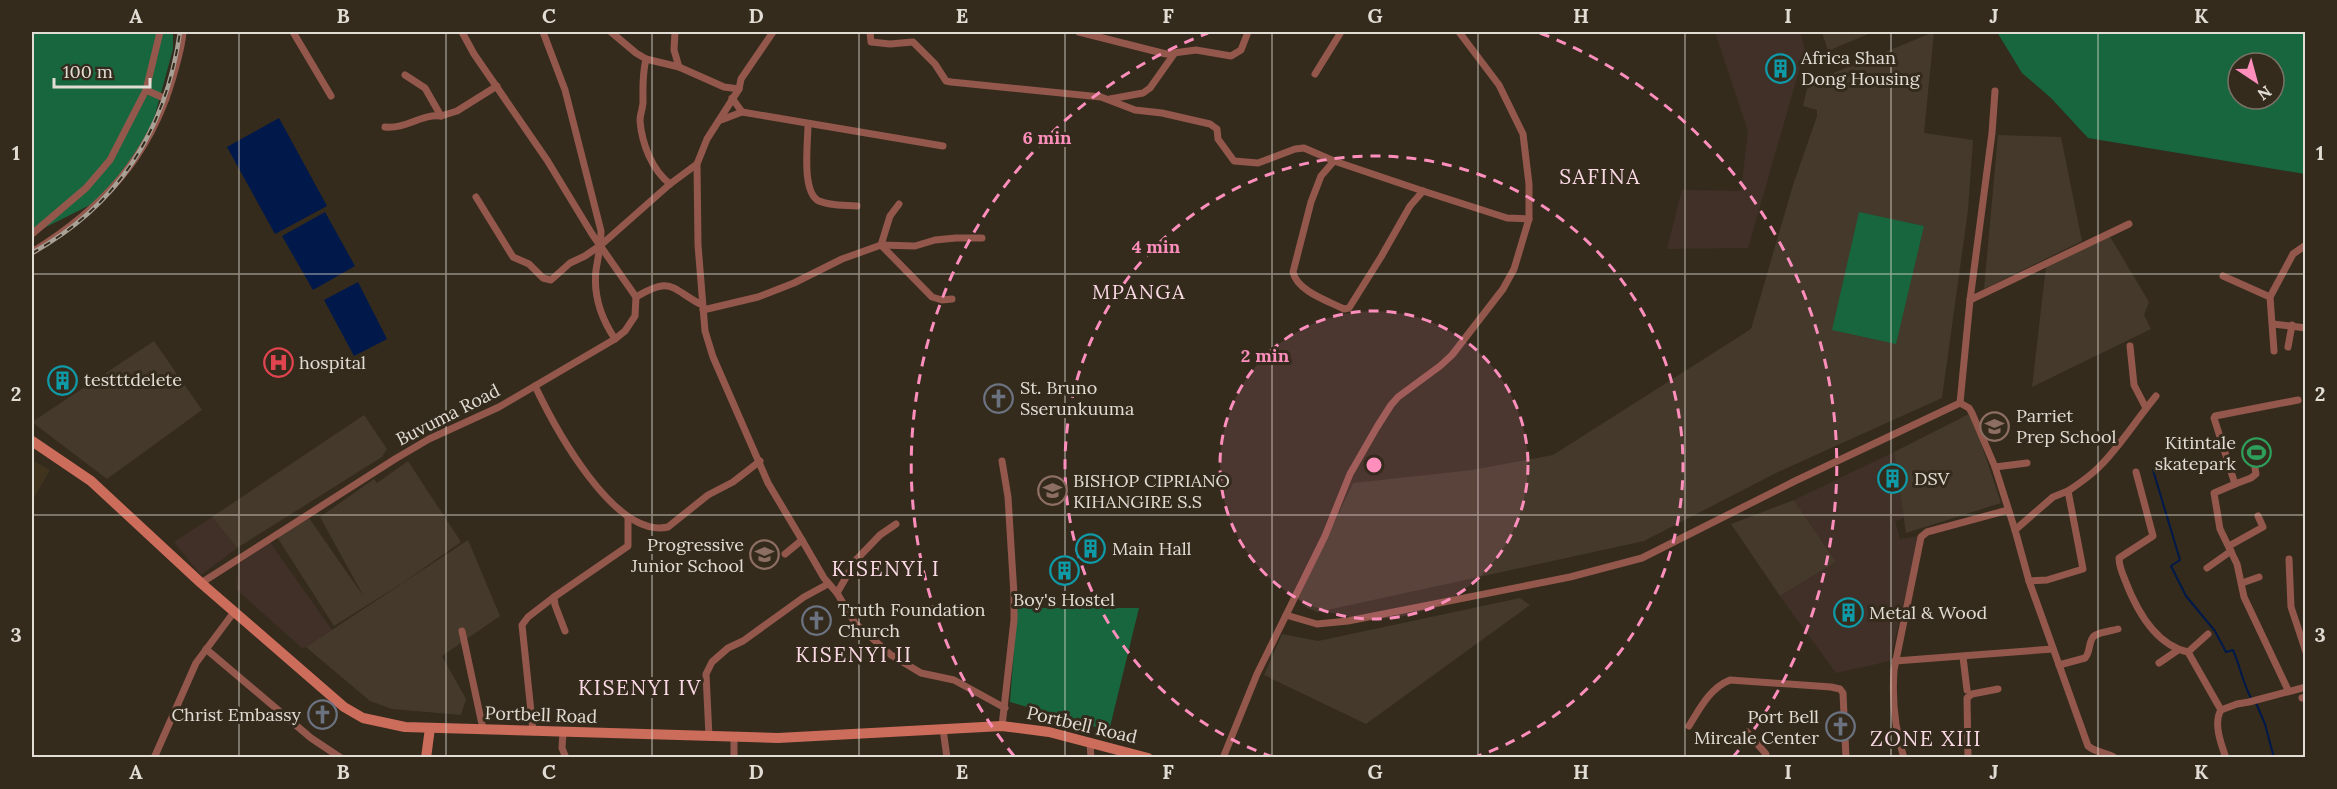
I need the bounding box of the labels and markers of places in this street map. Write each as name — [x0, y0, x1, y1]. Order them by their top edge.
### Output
place label: Africa Shan Dong Housing — [1800, 46, 1921, 90]
building icon: Africa Shan Dong Housing — [1764, 52, 1796, 84]
hospital icon: hospital — [262, 347, 294, 379]
place label: hospital — [299, 351, 366, 374]
building icon: testttdelete — [47, 364, 79, 396]
place label: testttdelete — [84, 368, 182, 391]
place label: St. Bruno Sserunkuuma — [1020, 376, 1134, 420]
church icon: St. Bruno Sserunkuuma — [983, 382, 1015, 414]
place label: Parriet Prep School — [2016, 404, 2116, 448]
school or university icon: Parriet Prep School — [1979, 410, 2011, 442]
place label: Kitintale skatepark — [2155, 431, 2236, 475]
sports icon: Kitintale skatepark — [2241, 437, 2273, 469]
centre of rings — [1364, 455, 1384, 475]
building icon: DSV — [1877, 463, 1909, 495]
place label: DSV — [1914, 467, 1951, 490]
place label: BISHOP CIPRIANO KIHANGIRE S.S — [1073, 469, 1230, 513]
school or university icon: BISHOP CIPRIANO KIHANGIRE S.S — [1036, 475, 1068, 507]
place label: Progressive Junior School — [630, 533, 744, 577]
building icon: Main Hall — [1075, 533, 1107, 565]
place label: Main Hall — [1112, 537, 1192, 560]
school or university icon: Progressive Junior School — [749, 539, 781, 571]
building icon: Boy's Hostel — [1048, 555, 1080, 587]
place label: Boy's Hostel — [1013, 588, 1115, 611]
building icon: Metal & Wood — [1832, 597, 1864, 629]
place label: Truth Foundation Church — [838, 598, 986, 642]
place label: Metal & Wood — [1869, 601, 1987, 624]
church icon: Truth Foundation Church — [801, 604, 833, 636]
church icon: Christ Embassy — [306, 699, 338, 731]
place label: Christ Embassy — [172, 703, 301, 726]
place label: Port Bell Mircale Center — [1694, 705, 1819, 749]
church icon: Port Bell Mircale Center — [1824, 711, 1856, 743]

